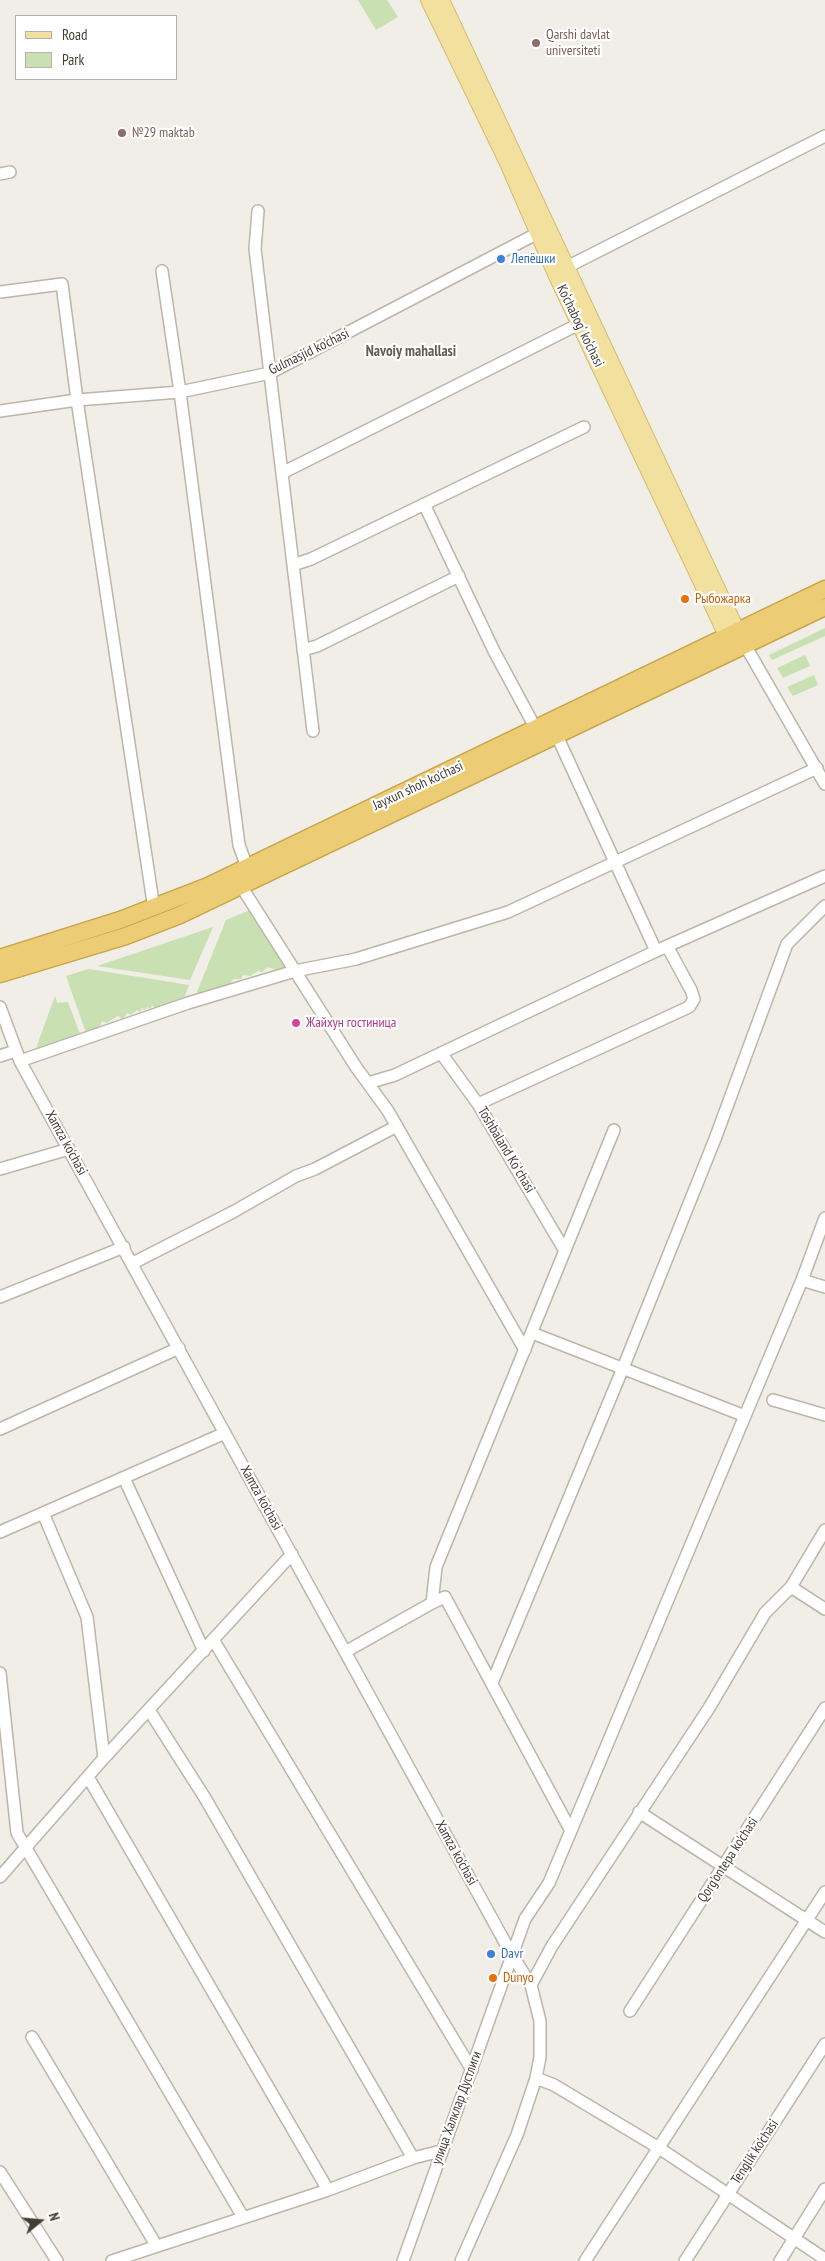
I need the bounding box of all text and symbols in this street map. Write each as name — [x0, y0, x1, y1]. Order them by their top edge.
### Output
legend — [15, 15, 178, 80]
text: Road — [62, 25, 88, 44]
place label: Qarshi davlat universiteti — [546, 27, 610, 59]
marker: Qarshi davlat universiteti — [530, 37, 542, 49]
text: Park — [62, 50, 84, 69]
place label: №29 maktab — [132, 125, 195, 141]
marker: №29 maktab — [116, 127, 128, 139]
place label: Лепёшки — [511, 251, 555, 267]
marker: Лепёшки — [495, 253, 507, 265]
street label: Ko‘chabog‘ ko‘chasi — [553, 282, 607, 370]
street label: Gulmasjid ko'chasi — [266, 325, 352, 379]
district label: Navoiy mahallasi — [366, 343, 456, 361]
place label: Рыбожарка — [695, 591, 751, 607]
marker: Рыбожарка — [679, 593, 691, 605]
street label: Jayxun shoh ko'chasi — [370, 758, 466, 814]
place label: Жайхун гостиница — [306, 1015, 396, 1031]
marker: Жайхун гостиница — [290, 1017, 302, 1029]
street label: Toshbaland Koʻchasi — [474, 1104, 538, 1196]
street label: Xamza ko'chasi — [41, 1108, 91, 1178]
street label: Xamza ko'chasi — [236, 1463, 286, 1533]
street label: Qorg'ontepa ko'chasi — [694, 1814, 762, 1906]
street label: Xamza ko'chasi — [431, 1818, 481, 1888]
place label: Davr — [501, 1946, 523, 1962]
marker: Davr — [485, 1948, 497, 1960]
place label: Dunyo — [503, 1970, 534, 1986]
marker: Dunyo — [487, 1972, 499, 1984]
street label: улица Халклар Дустлиги — [429, 2049, 485, 2167]
street label: Tenglik ko'chasi — [728, 2116, 782, 2188]
north arrow — [15, 2196, 65, 2246]
text: N — [45, 2210, 64, 2223]

